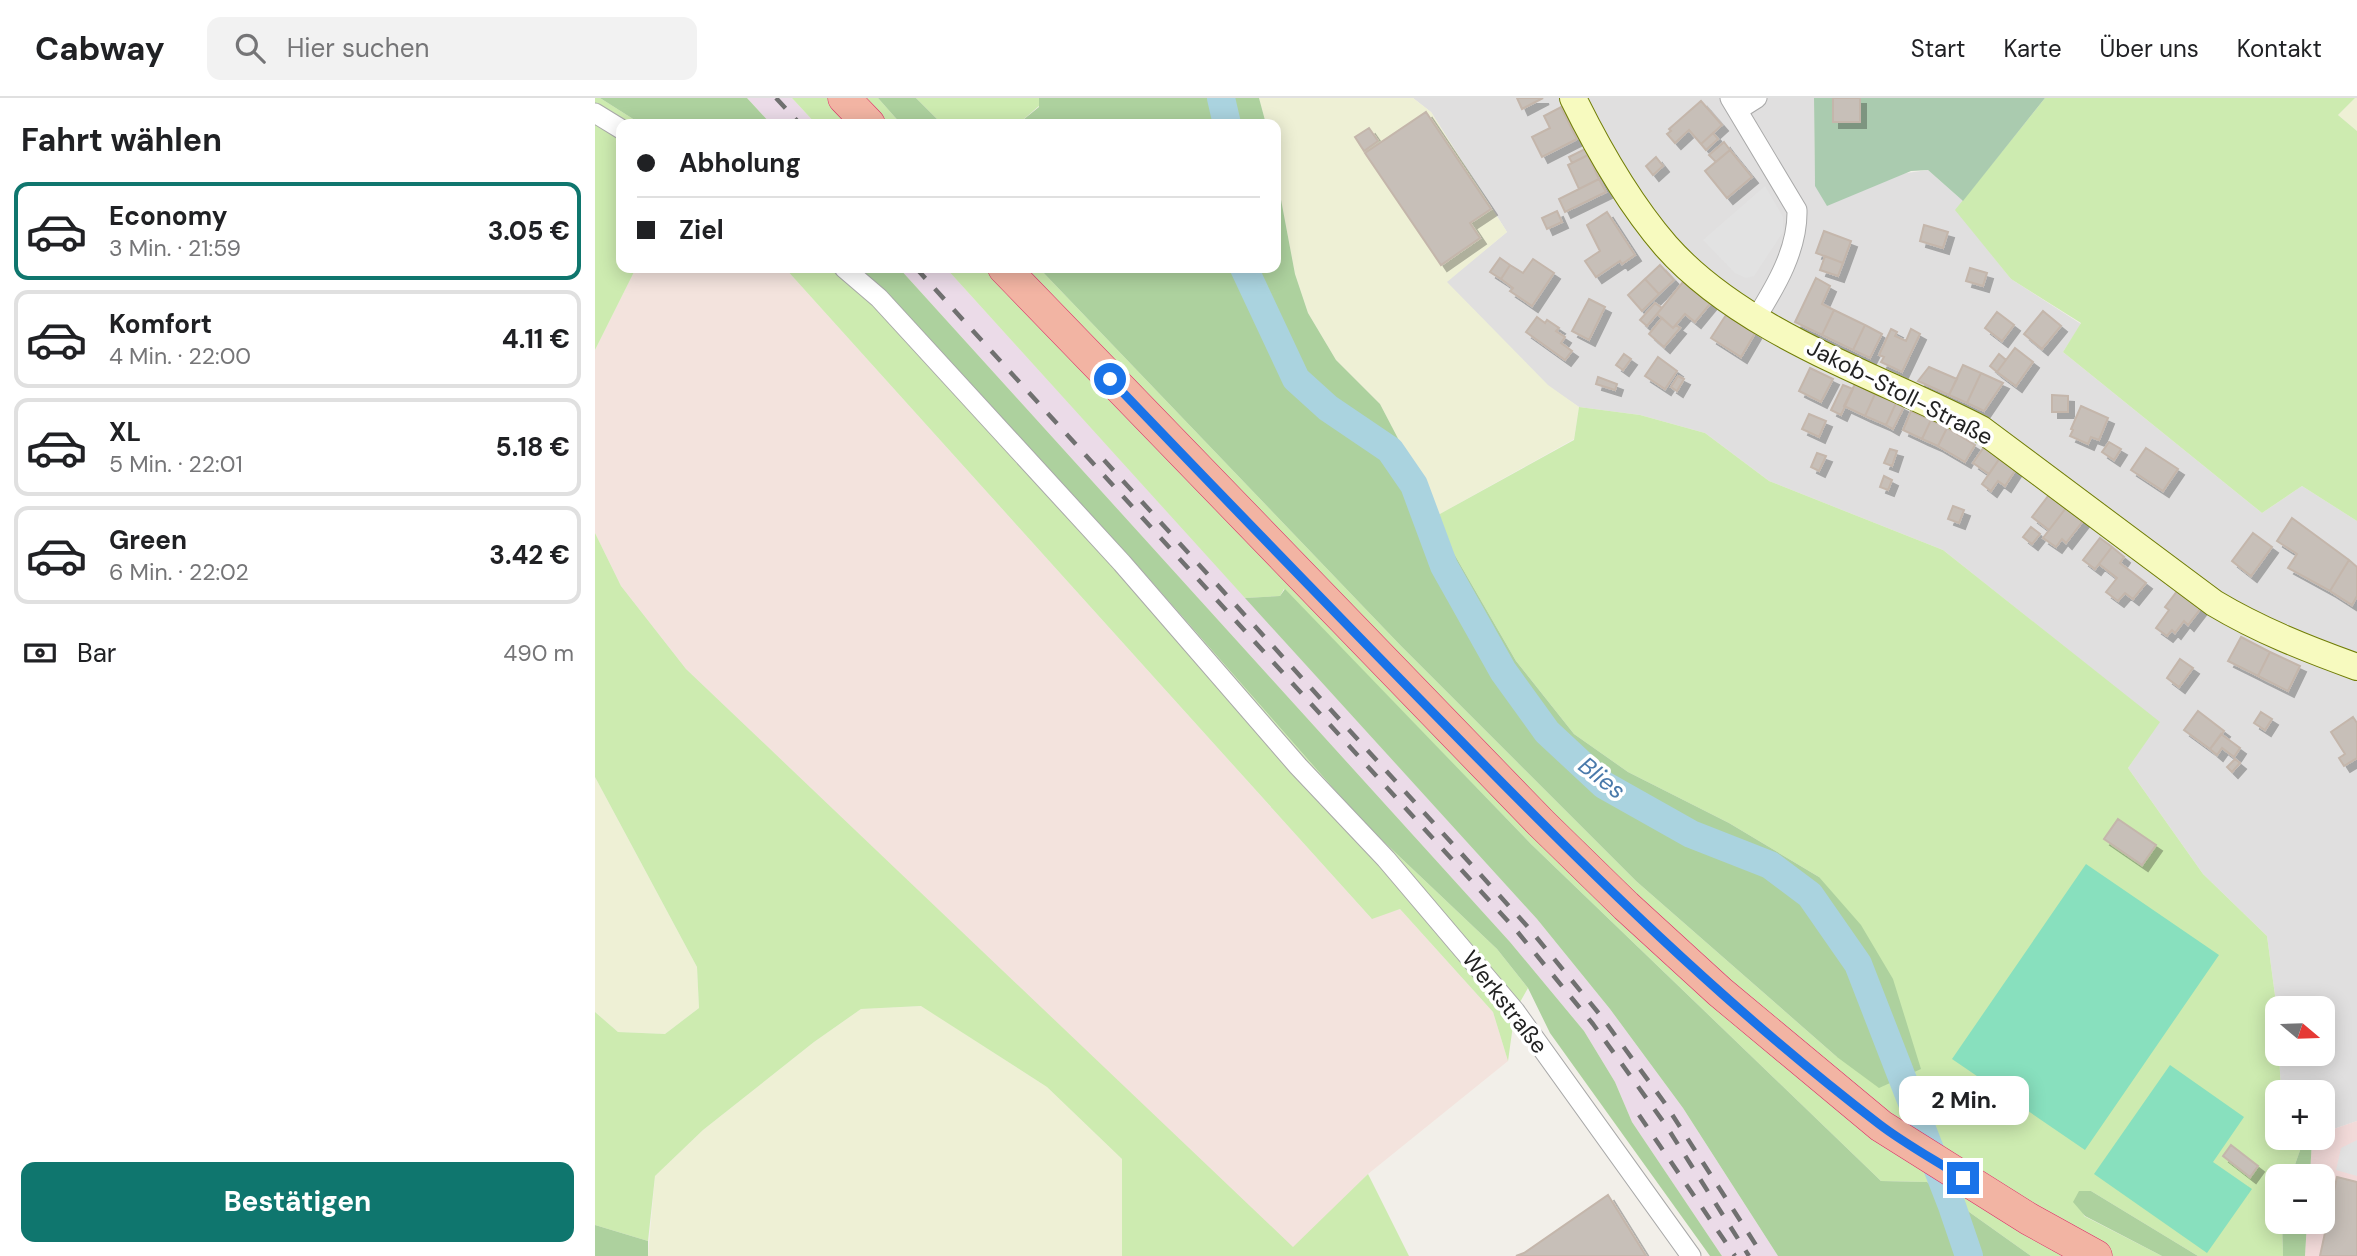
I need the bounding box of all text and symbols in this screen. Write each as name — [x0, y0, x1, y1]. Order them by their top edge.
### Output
search box — [207, 17, 697, 80]
text: Cabway — [35, 27, 165, 70]
icon: search — [231, 29, 269, 67]
text: Hier suchen — [287, 31, 429, 65]
text: Start — [1911, 33, 1965, 64]
text: Karte — [2003, 33, 2062, 64]
text: Über uns — [2100, 33, 2199, 64]
text: Kontakt — [2237, 33, 2322, 64]
text: Fahrt wählen — [21, 119, 222, 161]
text: Abholung — [679, 146, 801, 180]
text: Economy — [109, 199, 227, 233]
icon: car — [25, 200, 88, 263]
text: Ziel — [679, 213, 724, 247]
text: 3.05 € — [488, 214, 570, 248]
text: 3 Min. · 21:59 — [109, 233, 241, 263]
text: Komfort — [109, 307, 212, 341]
icon: car — [25, 308, 88, 371]
text: 4.11 € — [502, 322, 570, 356]
street label: Jakob-Stoll-Straße — [1802, 332, 1998, 452]
text: 4 Min. · 22:00 — [109, 341, 251, 371]
route start — [1094, 363, 1126, 395]
text: XL — [109, 415, 141, 449]
icon: car — [25, 416, 88, 479]
text: 5.18 € — [496, 430, 570, 464]
text: 5 Min. · 22:01 — [109, 449, 243, 479]
text: Green — [109, 523, 187, 557]
icon: car — [25, 524, 88, 587]
text: 3.42 € — [489, 538, 570, 572]
text: 6 Min. · 22:02 — [109, 557, 249, 587]
icon: cash — [21, 634, 59, 672]
text: Bar — [77, 636, 116, 670]
text: 490 m — [503, 638, 574, 668]
water label: Blies — [1572, 750, 1632, 806]
street label: Werkstraße — [1455, 944, 1555, 1060]
north arrow — [2265, 996, 2335, 1066]
map controls — [2265, 996, 2335, 1234]
callout: 2 Min. — [1898, 1076, 2028, 1126]
button: + — [2265, 1080, 2335, 1150]
text: 2 Min. — [1931, 1085, 1997, 1115]
button: Bestätigen — [21, 1162, 574, 1242]
route end — [1947, 1162, 1979, 1194]
button: − — [2265, 1164, 2335, 1234]

